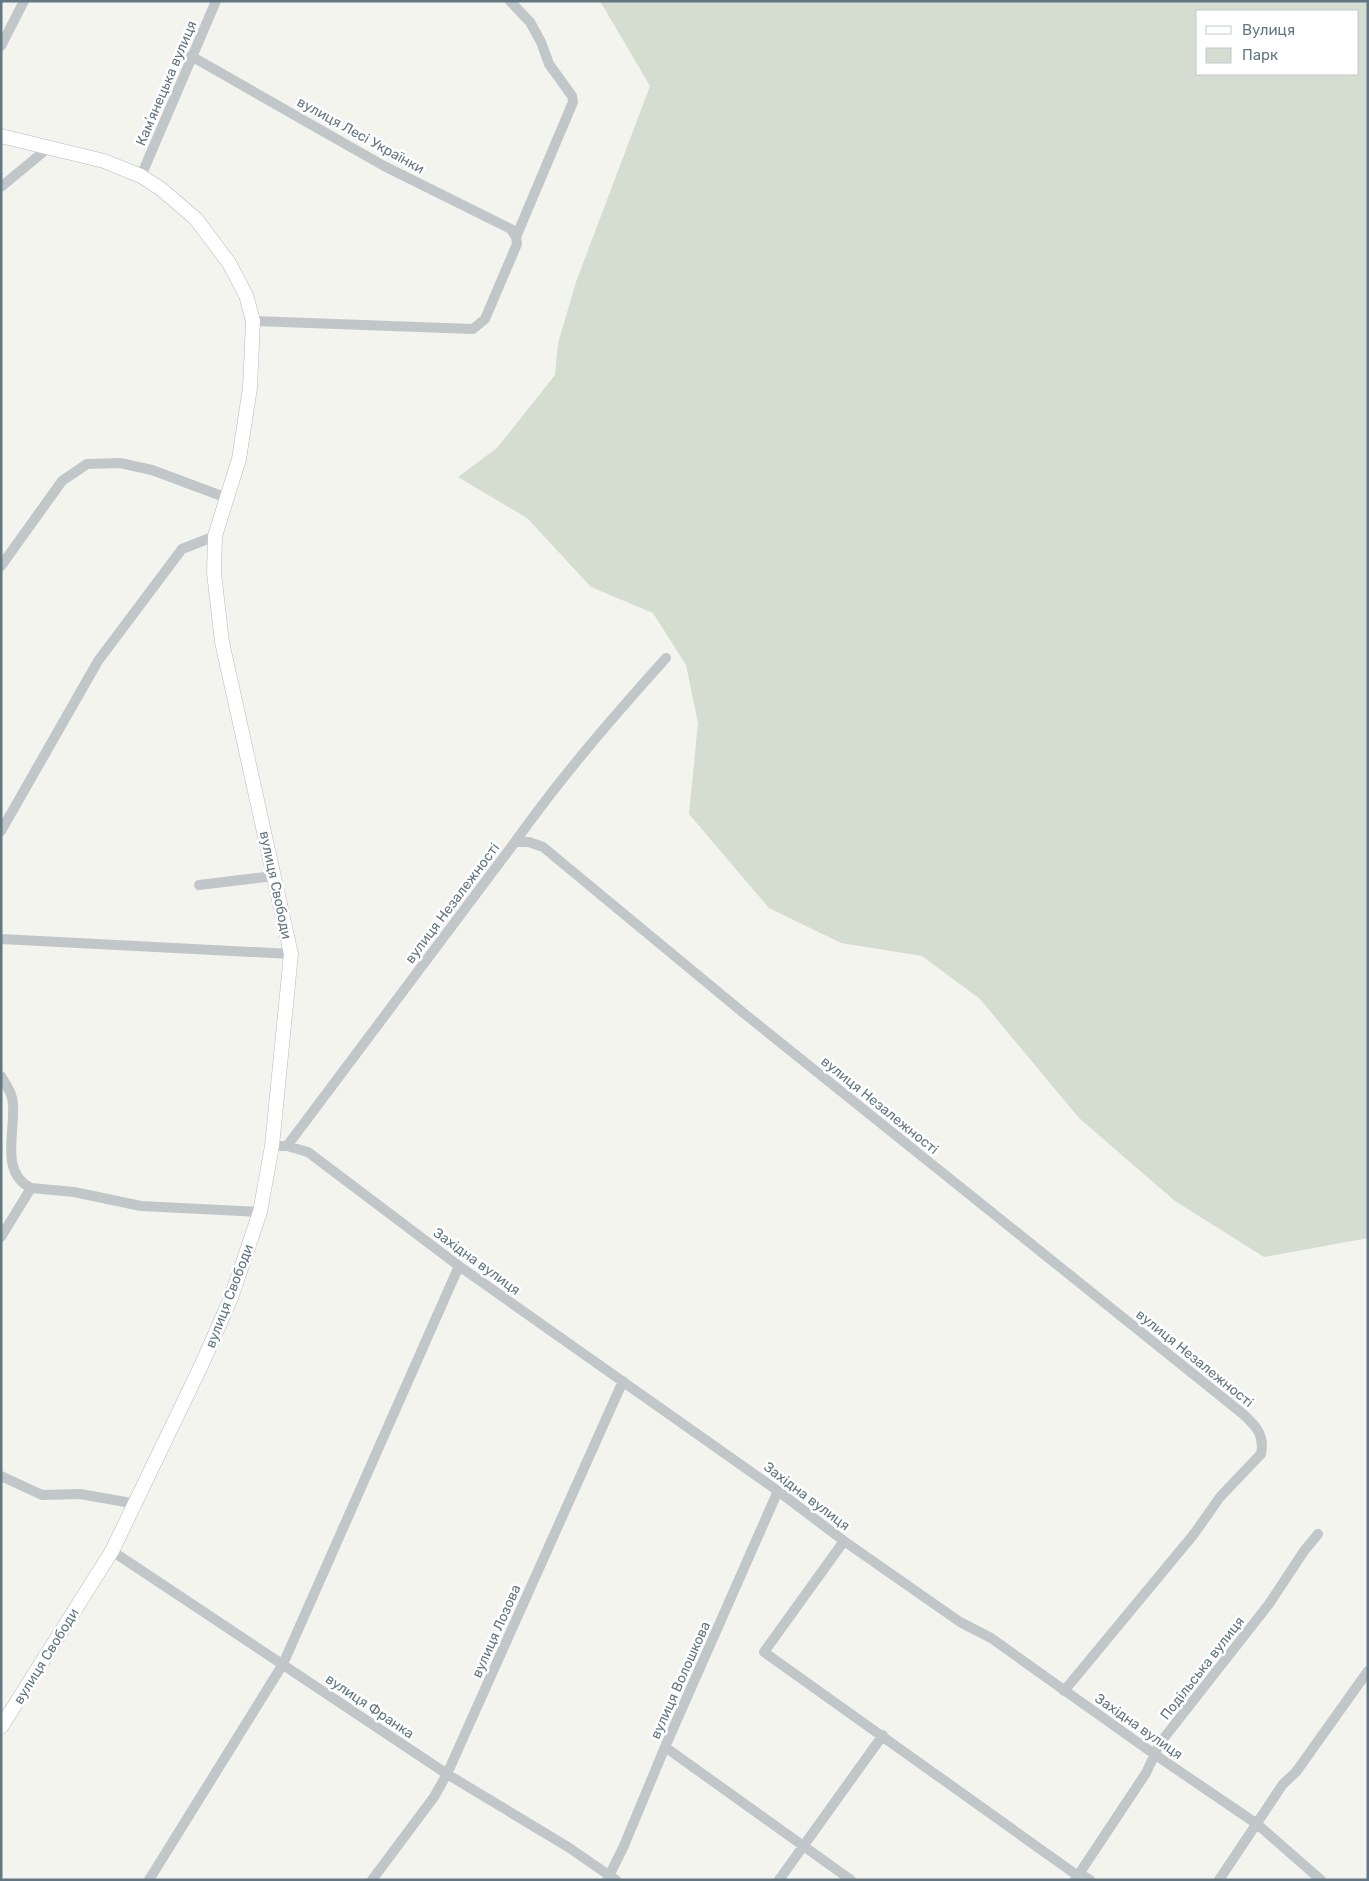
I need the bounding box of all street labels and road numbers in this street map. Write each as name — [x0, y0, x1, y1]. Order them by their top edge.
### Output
street label: Камʼянецька вулиця — [132, 18, 201, 148]
street label: вулиця Лесі Українки — [294, 93, 427, 178]
street label: вулиця Свободи — [256, 830, 295, 941]
street label: вулиця Незалежності — [402, 840, 503, 967]
street label: вулиця Незалежності — [818, 1053, 942, 1158]
street label: Західна вулиця — [430, 1224, 524, 1299]
street label: вулиця Свободи — [202, 1242, 257, 1350]
street label: вулиця Незалежності — [1133, 1306, 1257, 1411]
street label: Західна вулиця — [760, 1458, 853, 1534]
street label: вулиця Лозова — [468, 1582, 525, 1680]
street label: вулиця Свободи — [10, 1605, 83, 1707]
street label: Подільська вулиця — [1157, 1613, 1248, 1723]
street label: вулиця Волошкова — [647, 1619, 714, 1742]
street label: вулиця Франка — [322, 1670, 417, 1742]
street label: Західна вулиця — [1091, 1690, 1186, 1763]

